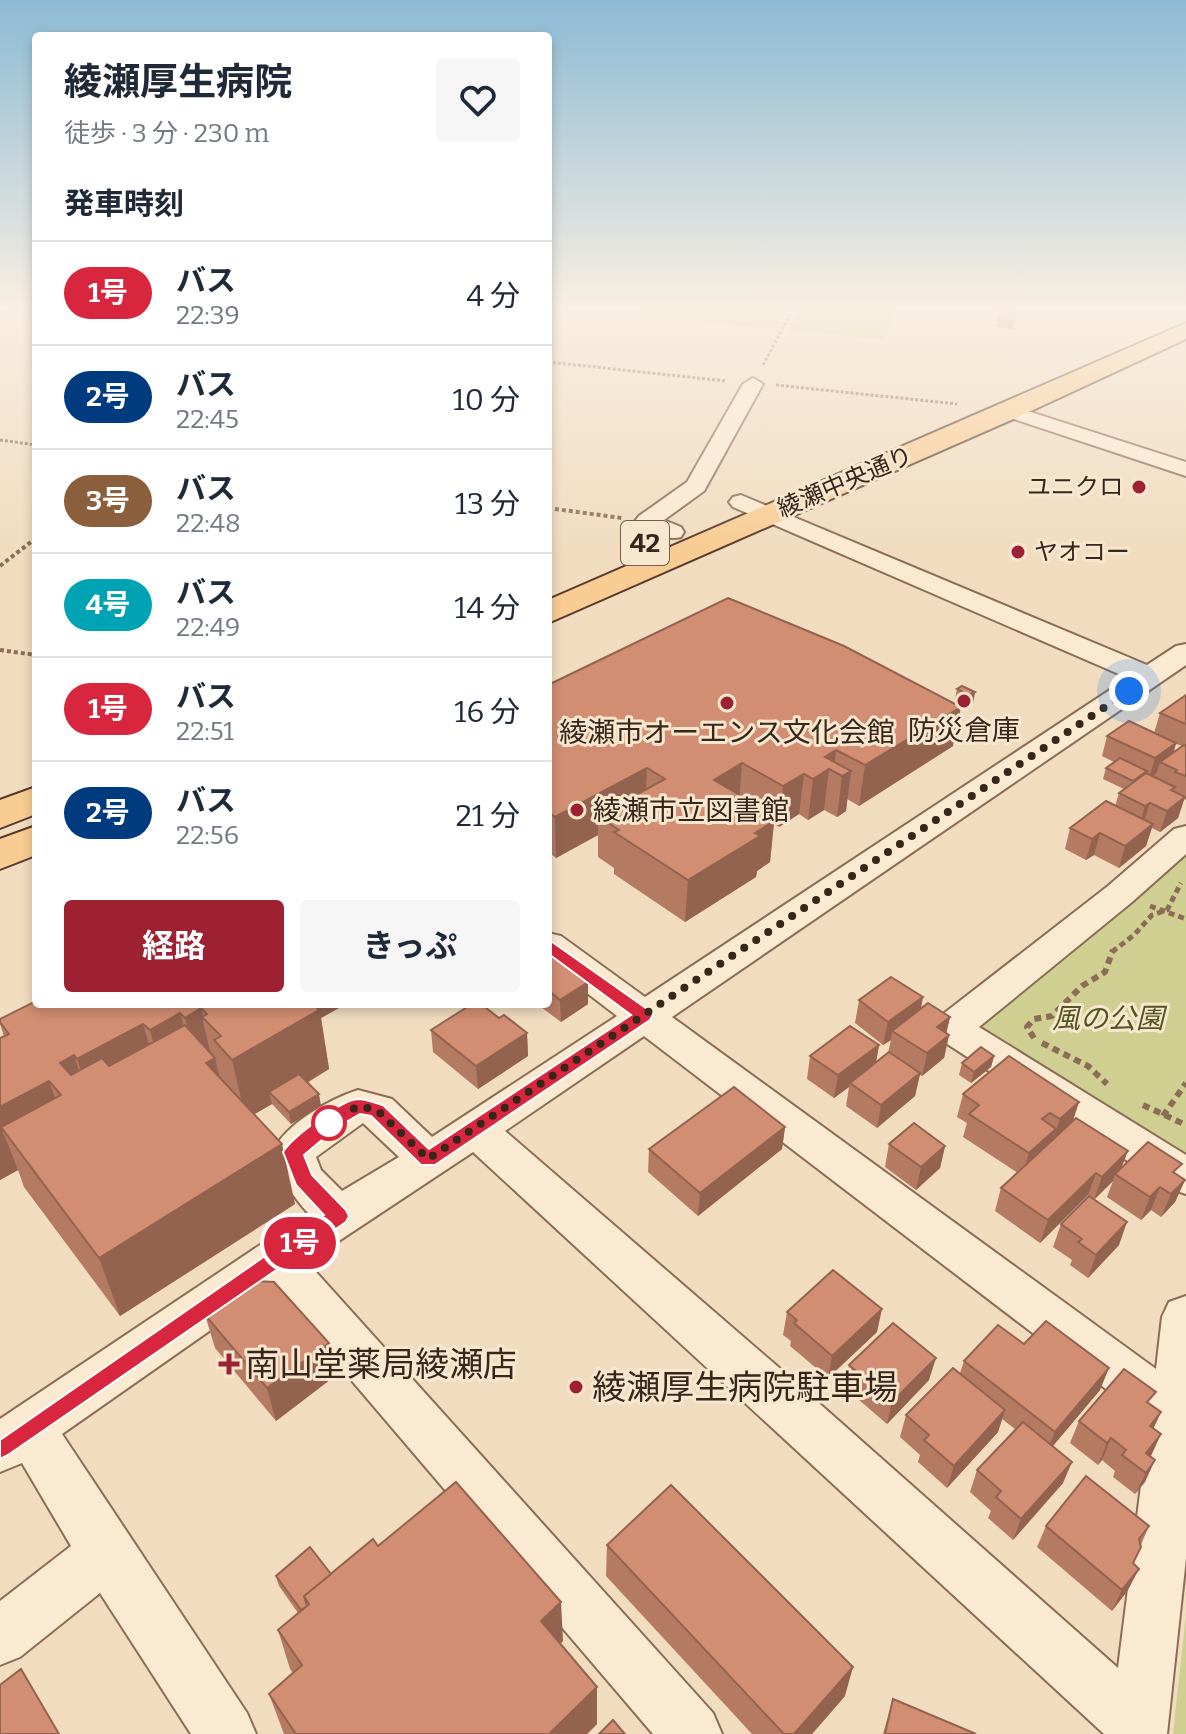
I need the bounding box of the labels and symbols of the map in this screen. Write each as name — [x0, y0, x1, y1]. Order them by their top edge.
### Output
street label: 綾瀬中央通り — [773, 441, 917, 523]
place label: ユニクロ — [1027, 473, 1123, 501]
marker: ユニクロ — [1130, 478, 1148, 496]
road number: 42 — [621, 521, 669, 565]
place label: ヤオコー — [1034, 538, 1130, 566]
marker: ヤオコー — [1009, 543, 1027, 561]
your location — [1109, 671, 1149, 711]
marker: 防災倉庫 — [955, 692, 973, 710]
marker: 綾瀬市オーエンス文化会館 — [718, 694, 736, 712]
place label: 防災倉庫 — [908, 714, 1020, 747]
place label: 綾瀬市オーエンス文化会館 — [559, 716, 895, 749]
place label: 綾瀬市立図書館 — [593, 794, 789, 827]
marker: 綾瀬市立図書館 — [568, 801, 586, 819]
park label: 風の公園 — [1052, 1002, 1168, 1035]
unlabelled marker — [312, 1106, 346, 1140]
line badge: 1号 — [264, 1217, 336, 1269]
place label: 南山堂薬局綾瀬店 — [245, 1344, 517, 1385]
marker: 南山堂薬局綾瀬店 — [220, 1355, 238, 1373]
place label: 綾瀬厚生病院駐車場 — [592, 1367, 898, 1408]
marker: 綾瀬厚生病院駐車場 — [567, 1378, 585, 1396]

